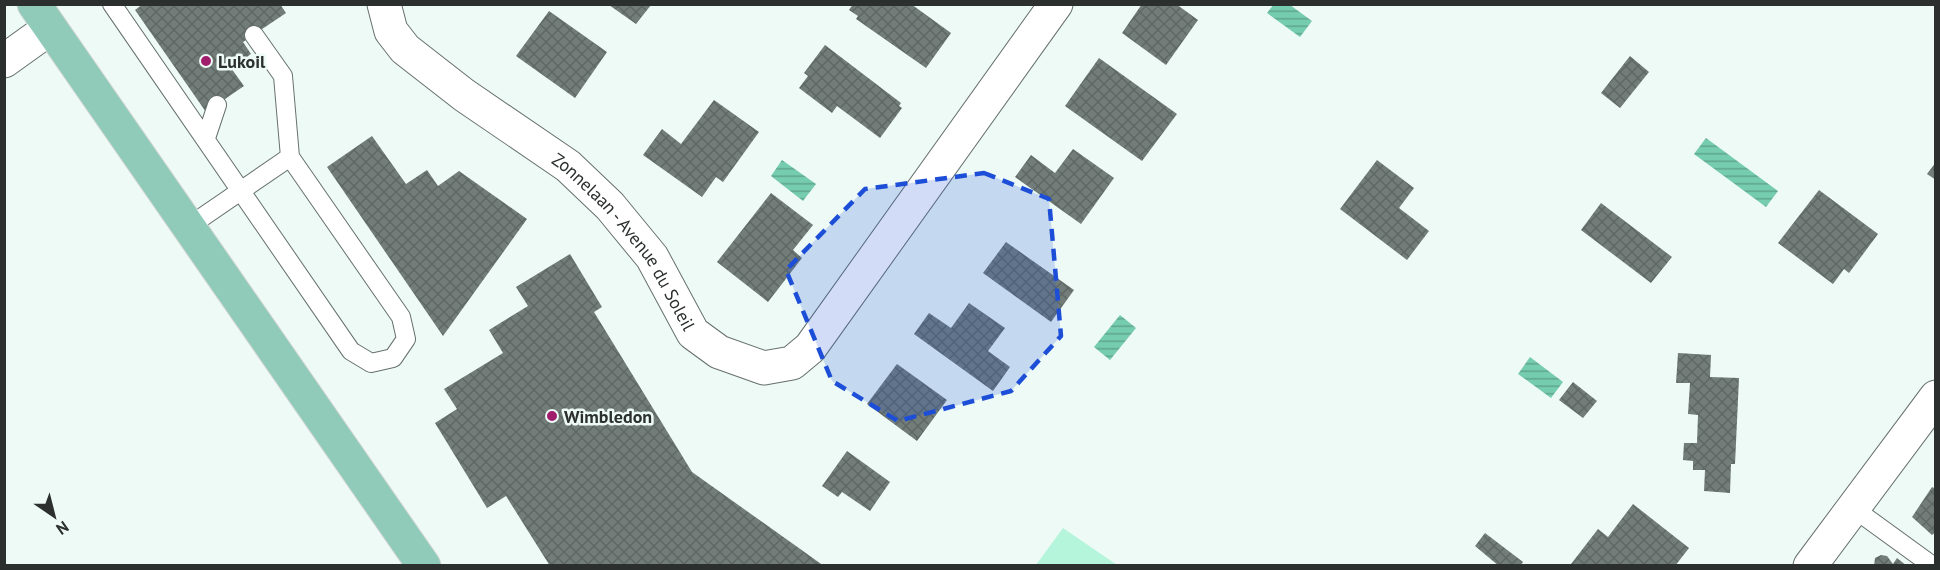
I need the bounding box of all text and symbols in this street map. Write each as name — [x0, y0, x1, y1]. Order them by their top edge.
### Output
place label: Lukoil — [218, 50, 266, 73]
marker: Lukoil — [199, 54, 213, 68]
street label: Zonnelaan - Avenue du Soleil — [548, 147, 701, 335]
place label: Wimbledon — [564, 405, 652, 428]
marker: Wimbledon — [545, 409, 559, 423]
north arrow — [24, 486, 84, 546]
text: N — [53, 517, 73, 539]

